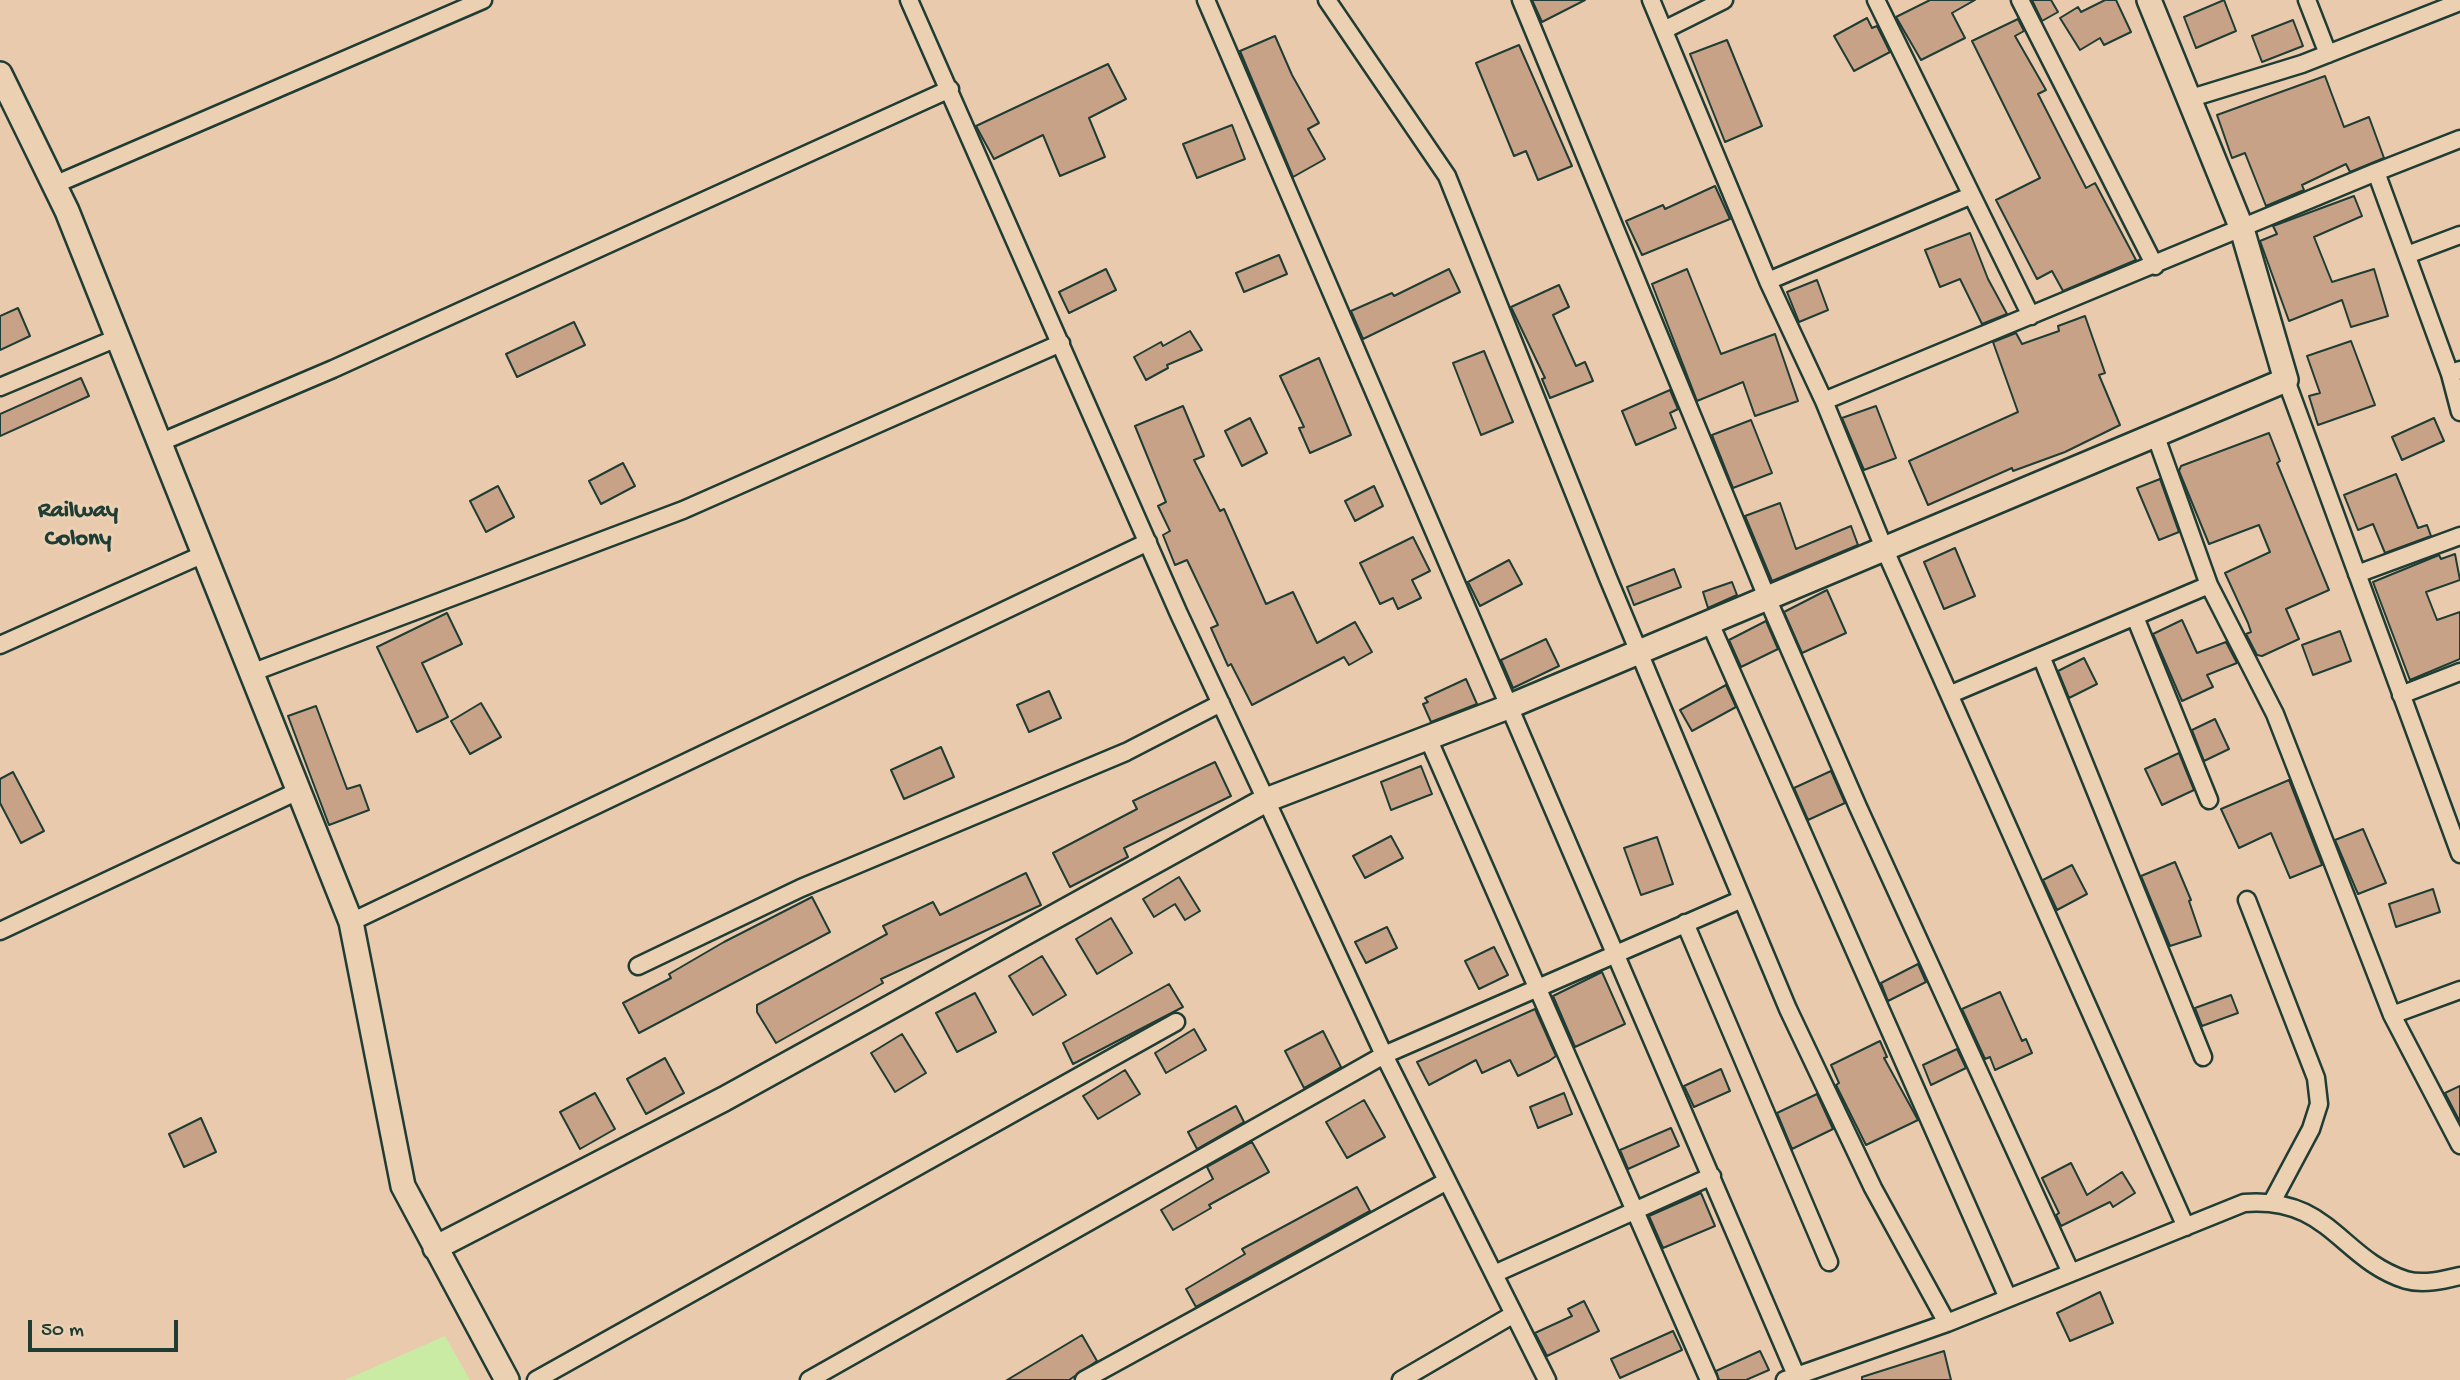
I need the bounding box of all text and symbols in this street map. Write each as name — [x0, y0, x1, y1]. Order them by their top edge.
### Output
district label: Railway Colony — [38, 498, 118, 554]
scale bar — [32, 1306, 182, 1350]
text: 50 m — [41, 1319, 84, 1344]

